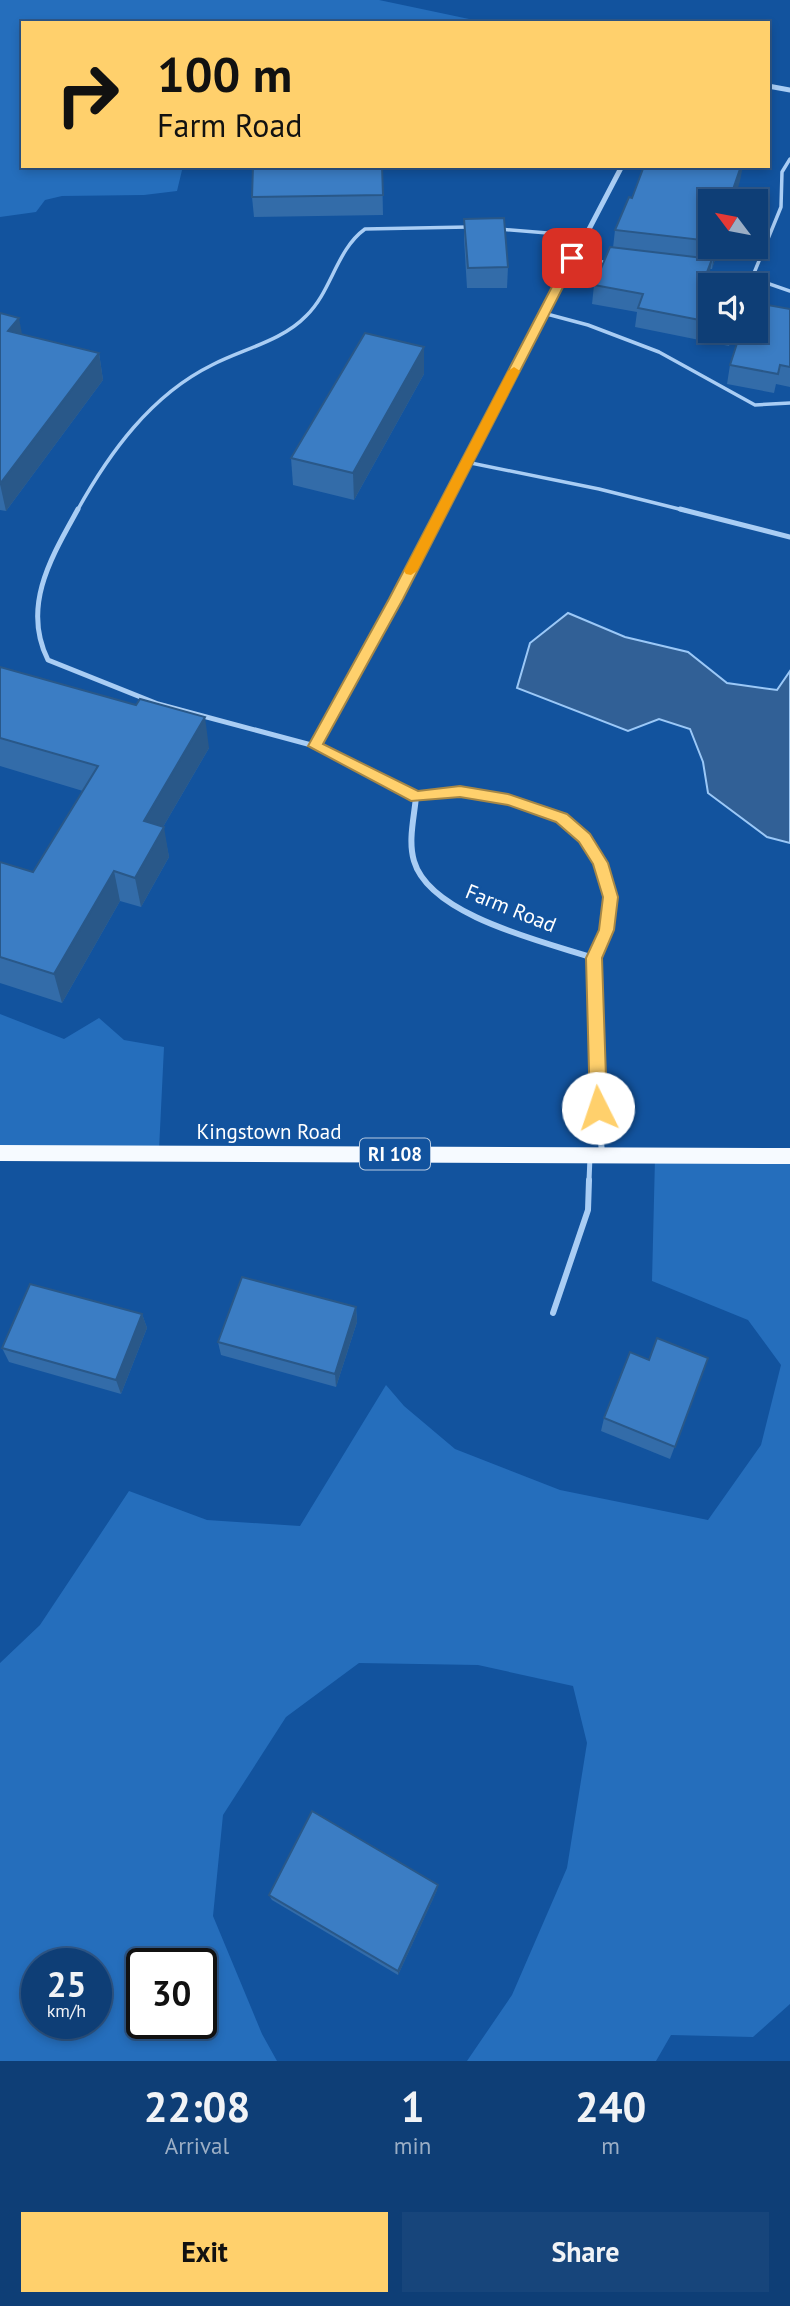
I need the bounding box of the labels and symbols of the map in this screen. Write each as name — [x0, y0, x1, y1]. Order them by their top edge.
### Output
north arrow — [698, 189, 768, 259]
pin — [542, 228, 602, 288]
street label: Farm Road — [462, 878, 560, 938]
position arrow — [561, 1071, 635, 1145]
street label: Kingstown Road — [197, 1118, 341, 1145]
road number: RI 108 — [360, 1138, 430, 1170]
speed limit sign: 30 — [126, 1948, 217, 2039]

